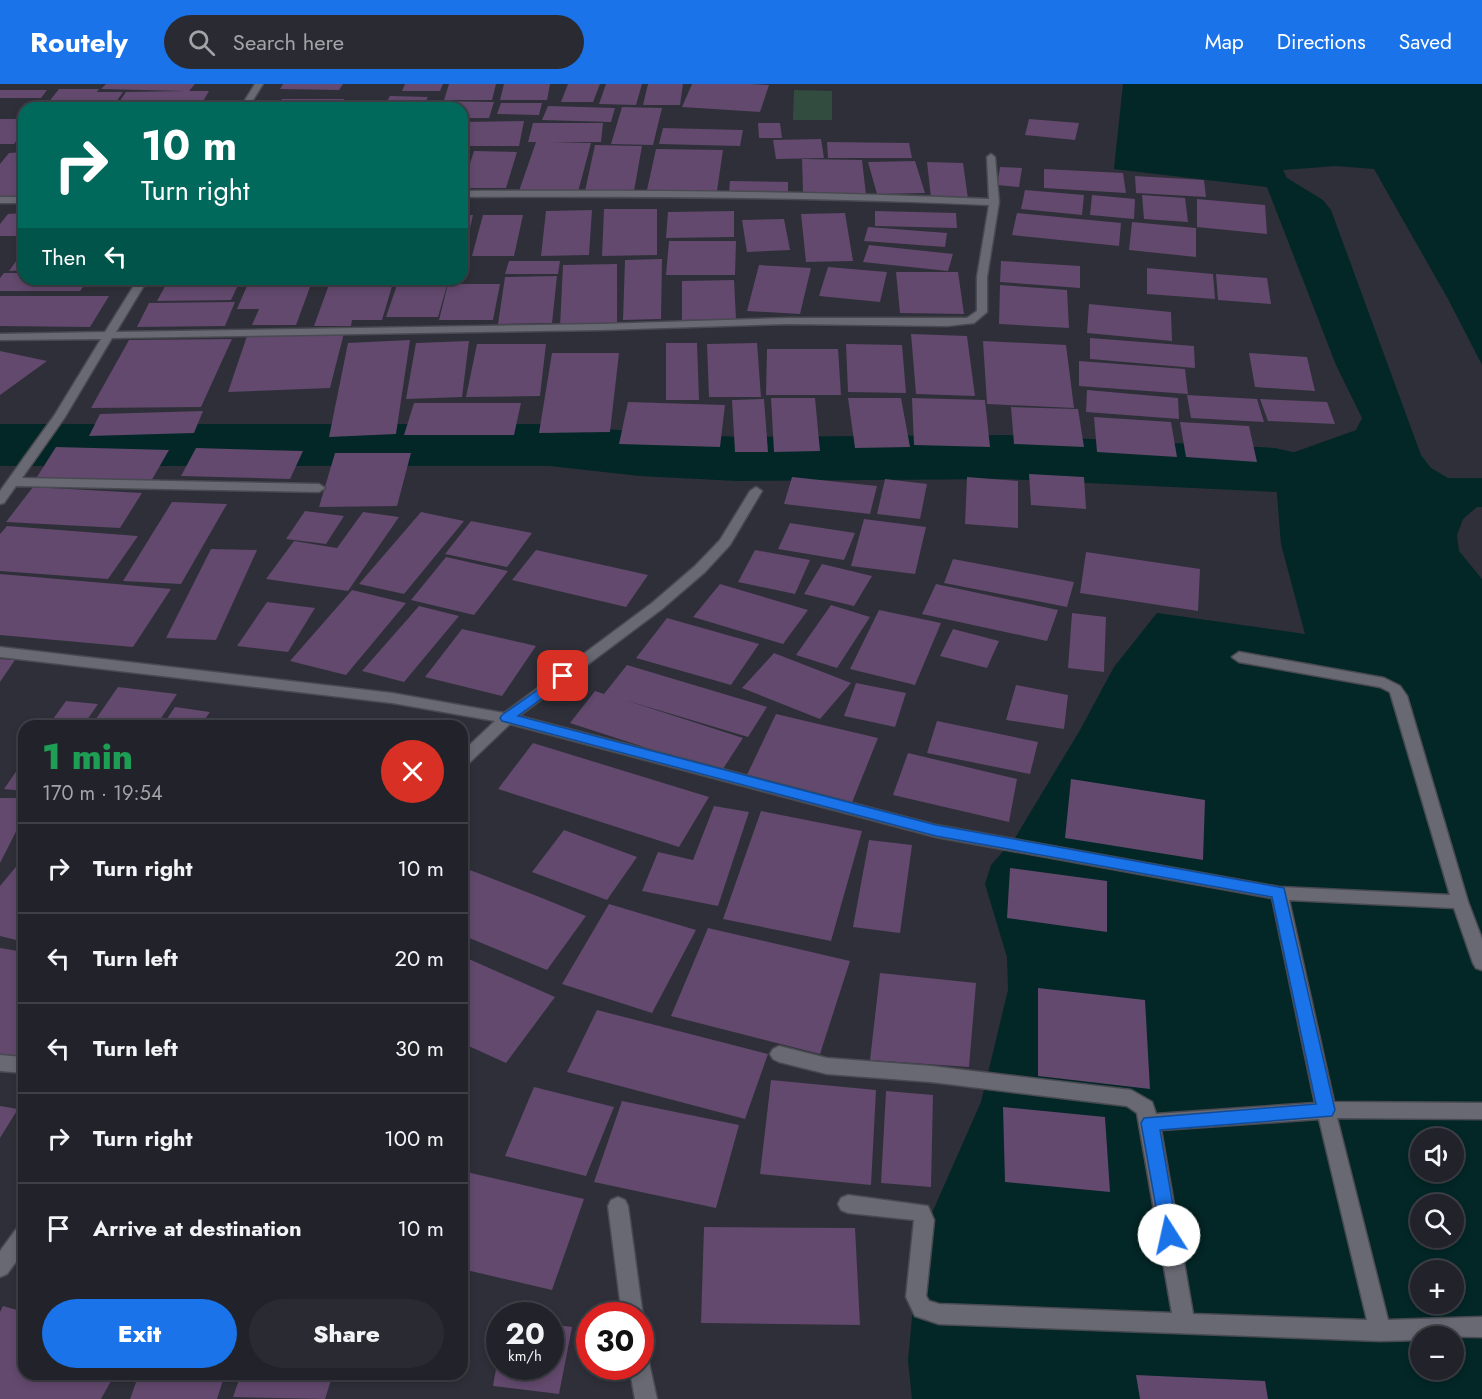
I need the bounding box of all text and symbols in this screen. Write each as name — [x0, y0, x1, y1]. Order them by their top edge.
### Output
search box — [164, 15, 584, 69]
text: Routely — [30, 22, 128, 63]
icon: search — [185, 26, 218, 59]
text: Search here — [233, 26, 344, 58]
text: Map — [1205, 27, 1244, 57]
text: Directions — [1277, 27, 1366, 57]
text: Saved — [1399, 27, 1452, 57]
text: 10 m — [141, 115, 237, 176]
icon: right — [42, 126, 120, 204]
text: Turn right — [141, 171, 249, 210]
icon: left — [99, 240, 132, 273]
text: Then — [42, 241, 87, 273]
pin — [537, 650, 588, 701]
icon: arrive — [546, 659, 579, 692]
text: 1 min — [42, 730, 133, 782]
button: close — [381, 740, 444, 803]
text: 170 m · 19:54 — [42, 779, 163, 808]
icon: right — [42, 852, 75, 885]
text: Turn right — [93, 852, 193, 884]
text: 10 m — [397, 852, 444, 884]
icon: left — [42, 942, 75, 975]
text: Turn left — [93, 942, 178, 974]
text: 20 m — [395, 942, 444, 974]
icon: left — [42, 1032, 75, 1065]
text: Turn left — [93, 1032, 178, 1064]
text: 30 m — [395, 1032, 444, 1064]
icon: right — [42, 1122, 75, 1155]
text: Turn right — [93, 1122, 193, 1154]
text: 100 m — [384, 1122, 444, 1154]
map controls — [1410, 1128, 1464, 1380]
button: sound — [1410, 1128, 1464, 1182]
button: search — [1410, 1194, 1464, 1248]
position arrow — [1137, 1203, 1201, 1267]
icon: arrive — [42, 1212, 75, 1245]
text: Arrive at destination — [93, 1212, 302, 1244]
text: 10 m — [397, 1212, 444, 1244]
button: + — [1410, 1260, 1464, 1314]
button: Exit — [42, 1299, 237, 1368]
button: Share — [249, 1299, 444, 1368]
speed limit sign: 30 — [576, 1302, 654, 1380]
text: 20 — [505, 1312, 545, 1355]
button: − — [1410, 1326, 1464, 1380]
text: km/h — [508, 1345, 542, 1367]

